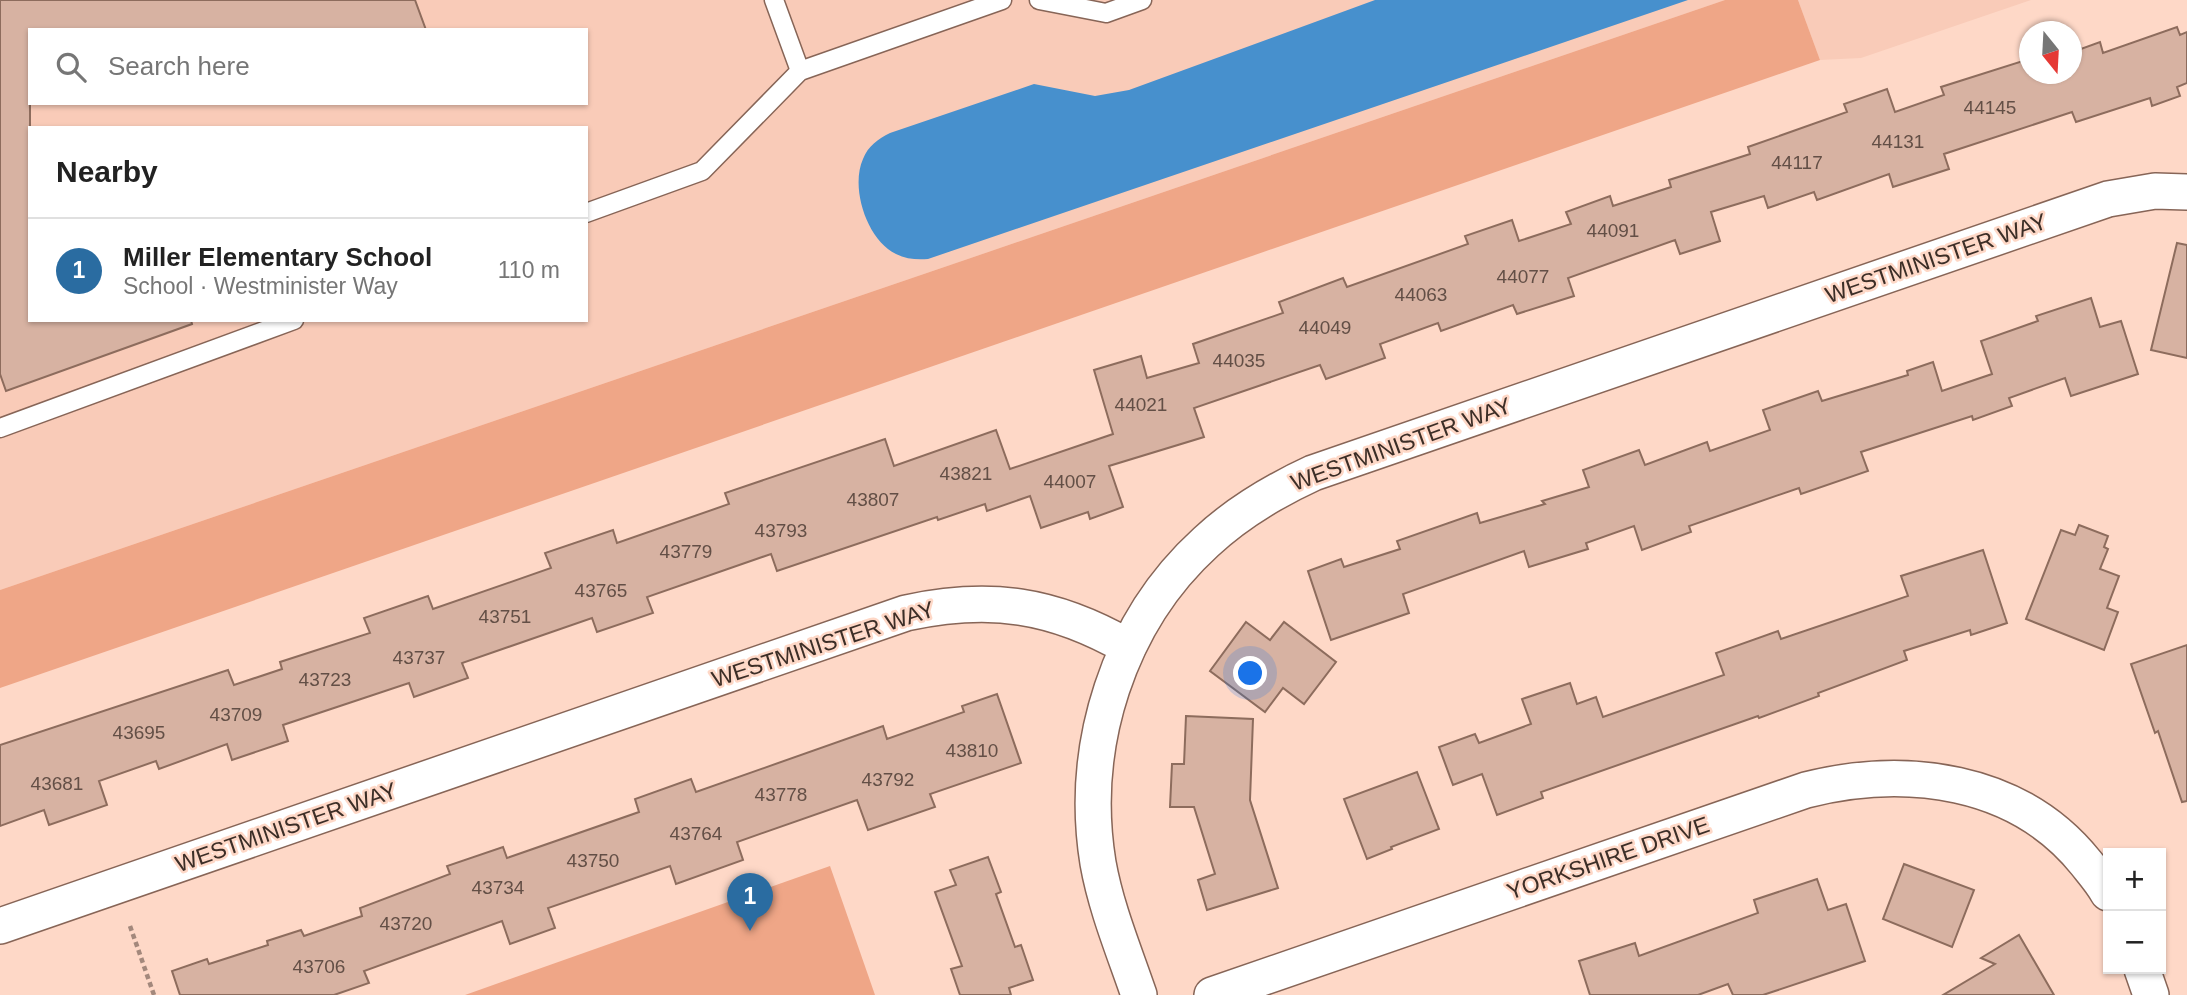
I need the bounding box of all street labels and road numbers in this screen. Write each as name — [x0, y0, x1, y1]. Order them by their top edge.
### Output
street label: WESTMINISTER WAY — [1822, 208, 2050, 308]
street label: WESTMINISTER WAY — [1287, 392, 1515, 496]
street label: WESTMINISTER WAY — [708, 596, 938, 692]
street label: WESTMINISTER WAY — [172, 777, 400, 877]
street label: YORKSHIRE DRIVE — [1503, 811, 1713, 905]

